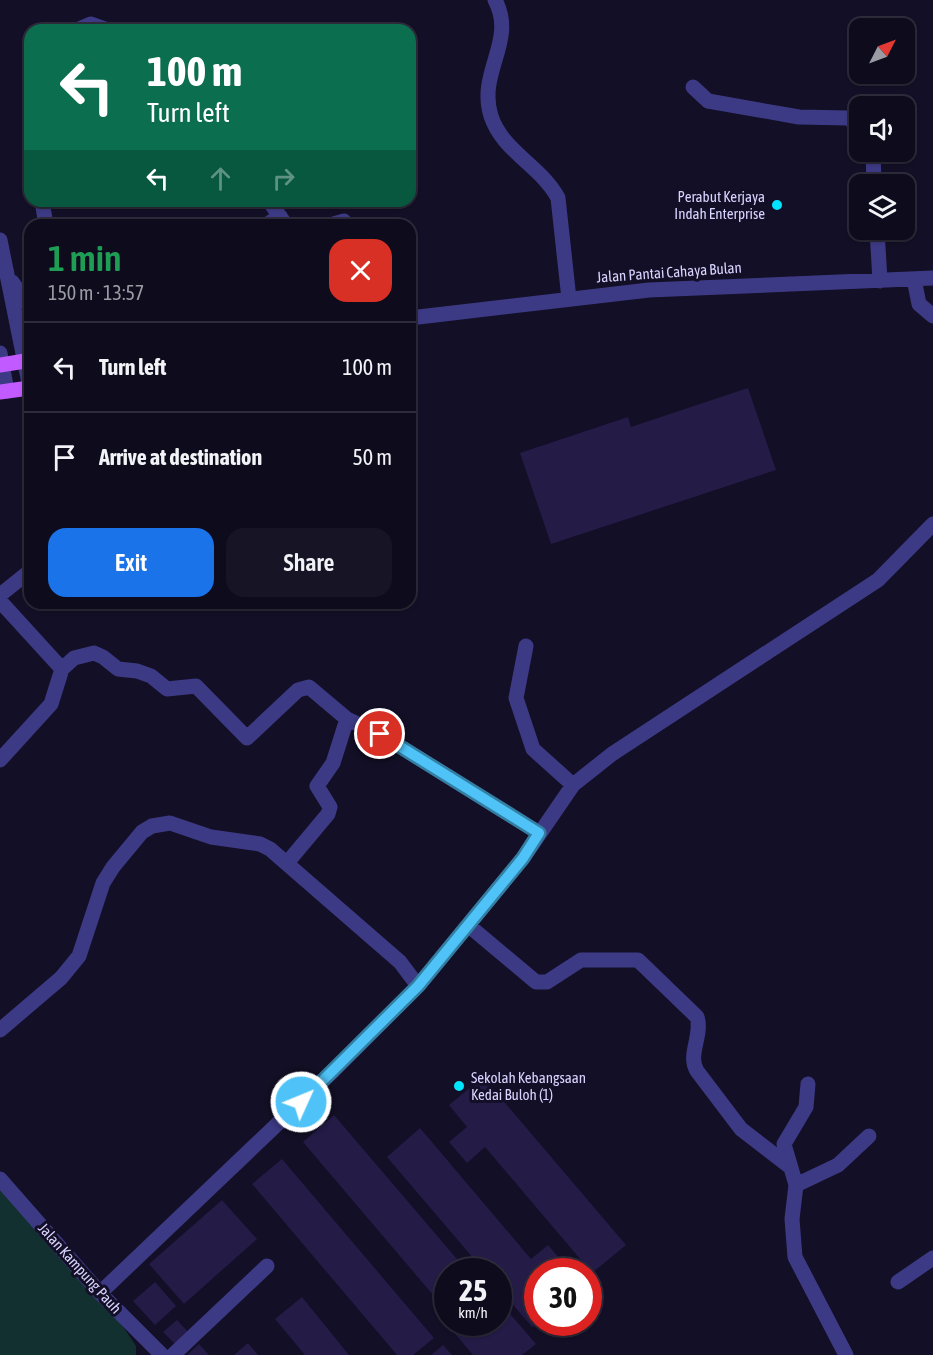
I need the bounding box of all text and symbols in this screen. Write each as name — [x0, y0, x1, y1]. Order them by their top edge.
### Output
north arrow — [849, 18, 915, 84]
map controls — [849, 18, 915, 240]
text: 100 m — [147, 47, 242, 95]
icon: left — [48, 48, 126, 126]
button: sound — [849, 96, 915, 162]
text: Turn left — [147, 97, 230, 128]
icon: left — [141, 162, 174, 195]
icon: ahead — [204, 162, 237, 195]
icon: right — [267, 162, 300, 195]
button: layers — [849, 174, 915, 240]
place label: Perabut Kerjaya Indah Enterprise — [674, 188, 765, 222]
marker: Perabut Kerjaya Indah Enterprise — [770, 198, 784, 212]
text: 1 min — [48, 237, 122, 279]
button: close — [329, 239, 392, 302]
street label: Jalan Pantai Cahaya Bulan — [596, 258, 742, 286]
text: 150 m · 13:57 — [48, 281, 144, 304]
icon: left — [48, 351, 81, 384]
text: Turn left — [99, 354, 166, 380]
text: 100 m — [342, 354, 392, 380]
icon: arrive — [48, 441, 81, 474]
text: Arrive at destination — [99, 444, 262, 470]
text: 50 m — [352, 444, 392, 470]
button: Exit — [48, 528, 214, 597]
button: Share — [226, 528, 392, 597]
pin — [354, 708, 405, 759]
icon: arrive — [363, 717, 396, 750]
place label: Sekolah Kebangsaan Kedai Buloh (1) — [471, 1069, 586, 1103]
position arrow — [269, 1070, 333, 1134]
marker: Sekolah Kebangsaan Kedai Buloh (1) — [452, 1079, 466, 1093]
street label: Jalan Kampung Pauh — [35, 1219, 125, 1317]
speed limit sign: 30 — [524, 1258, 602, 1336]
text: 25 — [459, 1273, 487, 1307]
text: km/h — [458, 1304, 488, 1321]

